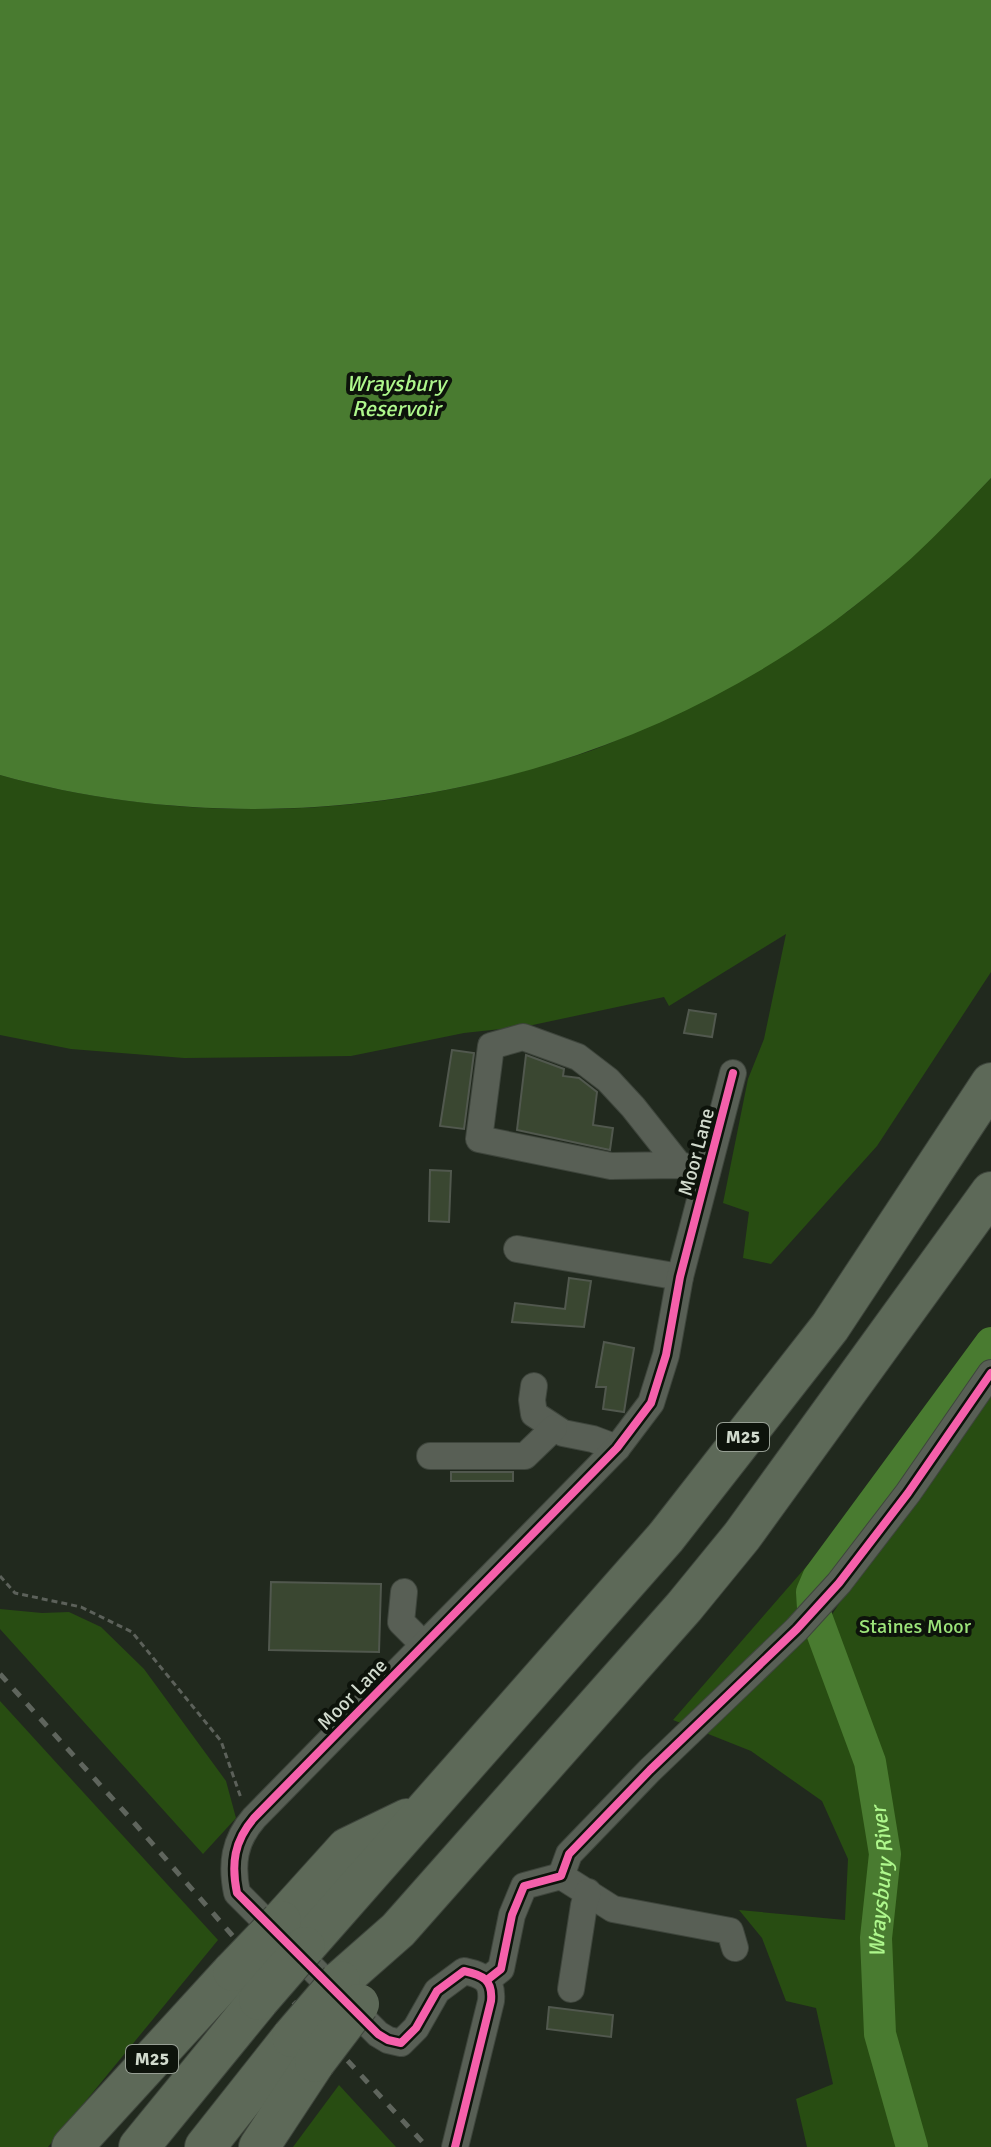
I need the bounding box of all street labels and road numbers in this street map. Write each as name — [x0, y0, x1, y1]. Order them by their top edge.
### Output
street label: Moor Lane — [673, 1105, 720, 1199]
road number: M25 — [717, 1423, 769, 1451]
street label: Moor Lane — [312, 1653, 393, 1735]
road number: M25 — [126, 2045, 178, 2073]

